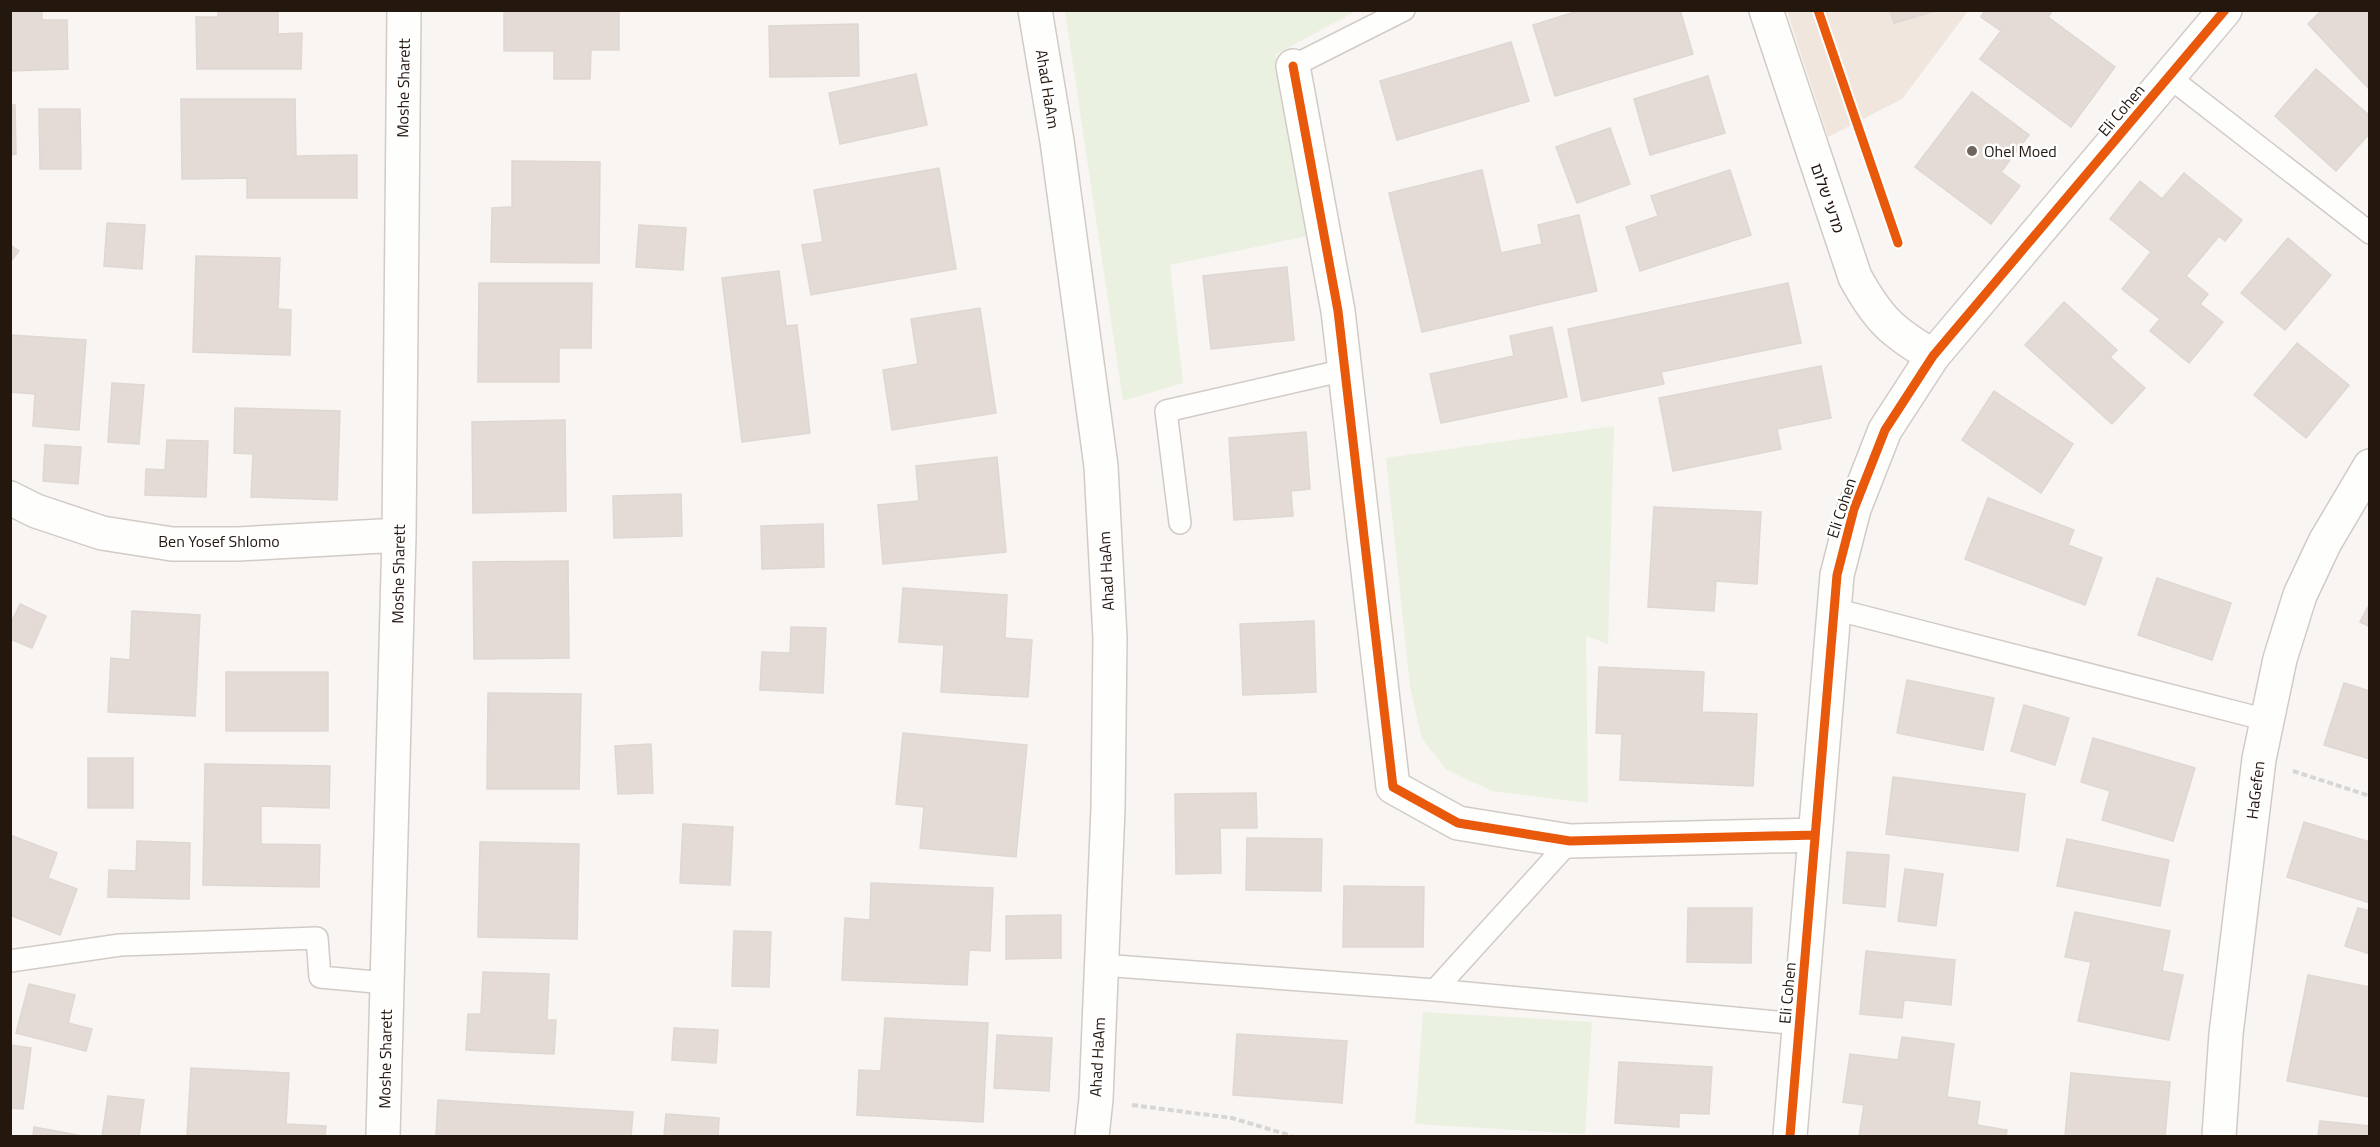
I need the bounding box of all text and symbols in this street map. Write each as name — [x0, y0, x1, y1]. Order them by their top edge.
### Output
street label: Moshe Sharett — [390, 38, 416, 138]
street label: Ahad HaAm — [1030, 48, 1066, 130]
street label: Eli Cohen — [2092, 79, 2150, 141]
place label: Ohel Moed — [1984, 139, 2057, 163]
marker: Ohel Moed — [1965, 144, 1979, 158]
street label: מדעי שלום — [1805, 160, 1851, 236]
street label: Eli Cohen — [1820, 475, 1862, 541]
street label: Moshe Sharett — [385, 524, 411, 624]
street label: Ben Yosef Shlomo — [158, 529, 280, 553]
street label: Ahad HaAm — [1092, 530, 1120, 612]
street label: HaGefen — [2240, 759, 2270, 821]
street label: Eli Cohen — [1772, 961, 1802, 1025]
street label: Moshe Sharett — [372, 1009, 398, 1109]
street label: Ahad HaAm — [1083, 1016, 1111, 1098]

